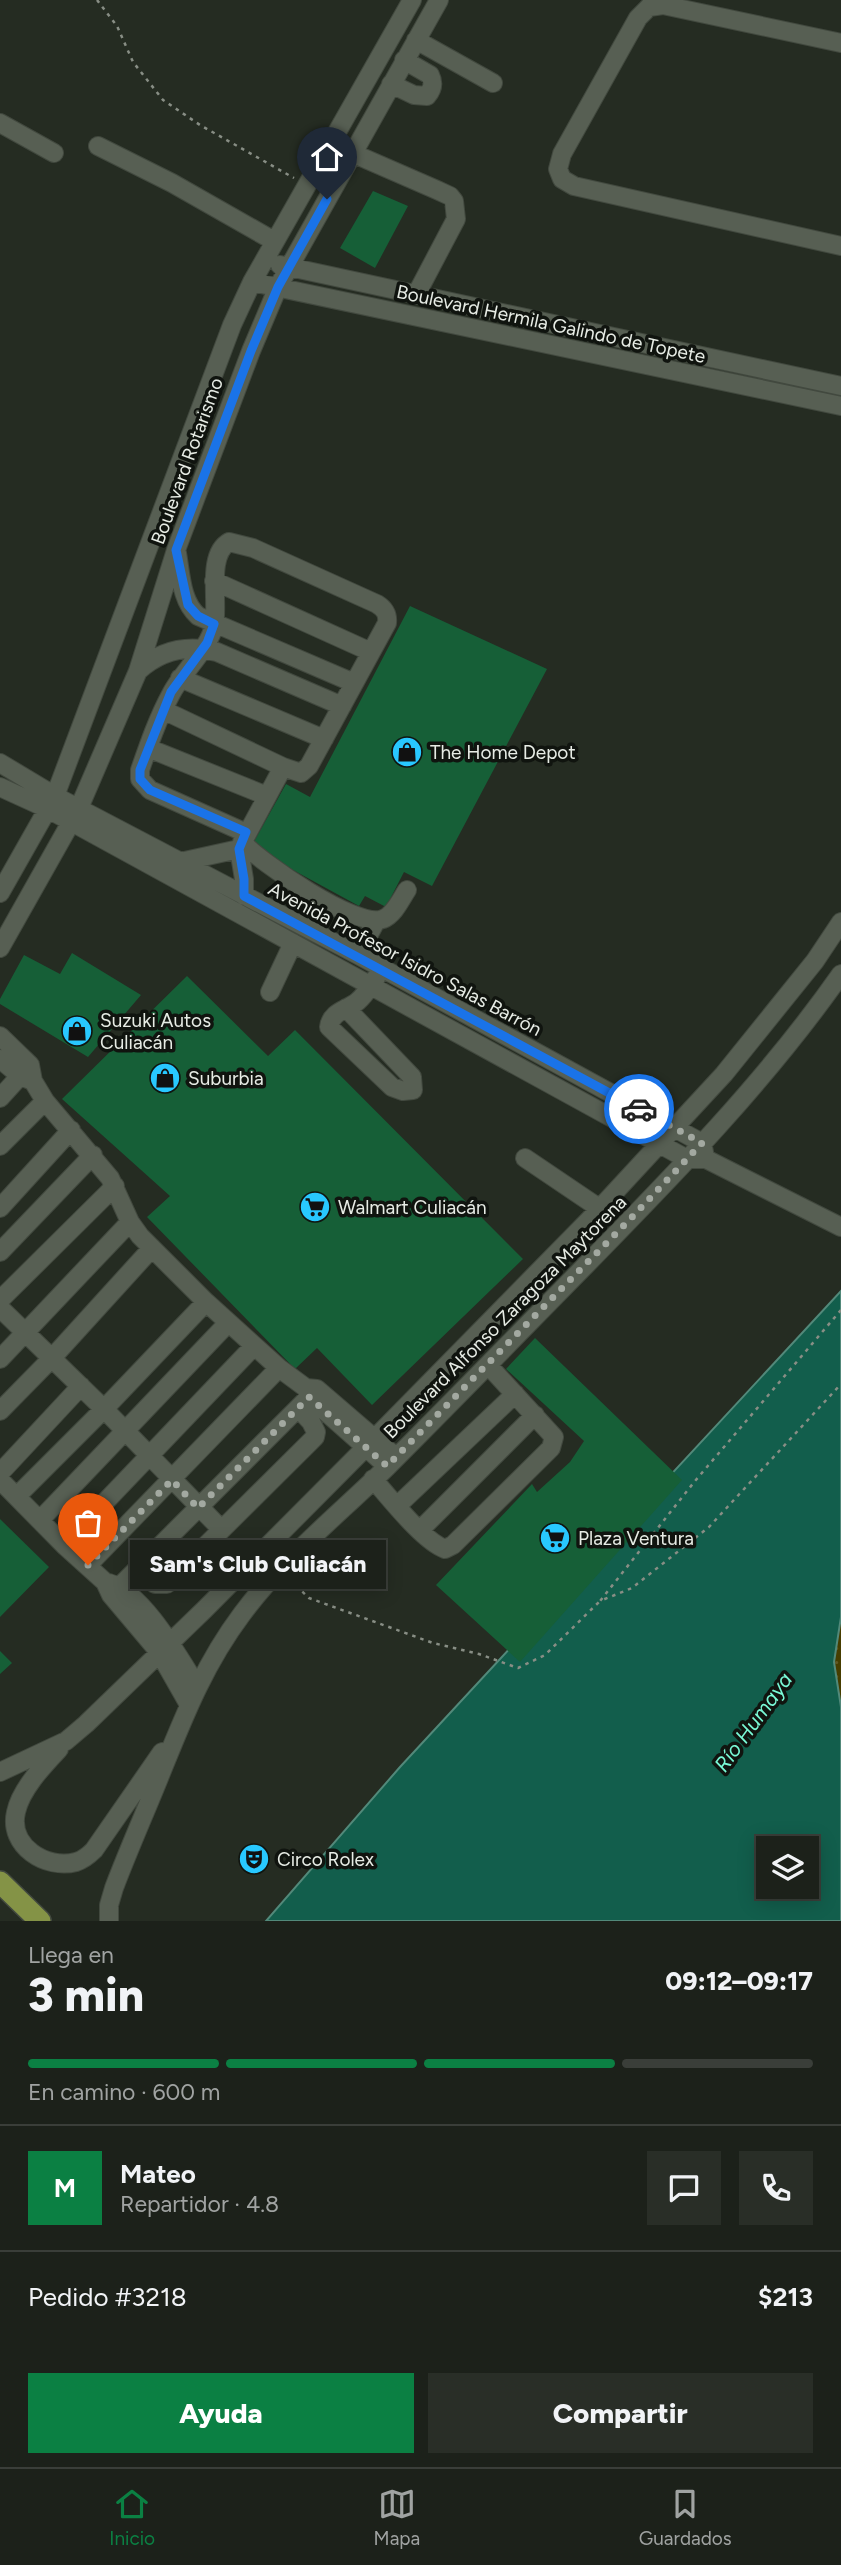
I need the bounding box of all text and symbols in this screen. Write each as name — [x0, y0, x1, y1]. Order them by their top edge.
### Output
pin — [297, 127, 357, 199]
icon: home — [308, 138, 346, 176]
street label: Boulevard Hermila Galindo de Topete — [394, 280, 708, 368]
street label: Boulevard Rotarismo — [146, 374, 228, 548]
shop icon: The Home Depot — [390, 735, 424, 769]
place label: The Home Depot — [430, 741, 576, 764]
street label: Avenida Profesor Isidro Salas Barrón — [264, 877, 546, 1041]
place label: Suzuki Autos Culiacán — [100, 1009, 211, 1054]
shop icon: Suzuki Autos Culiacán — [60, 1014, 94, 1048]
shop icon: Suburbia — [148, 1061, 182, 1095]
place label: Suburbia — [188, 1067, 264, 1090]
courier — [604, 1074, 674, 1144]
icon: car — [620, 1090, 658, 1128]
supermarket icon: Walmart Culiacán — [298, 1190, 332, 1224]
street label: Boulevard Alfonso Zaragoza Maytorena — [379, 1191, 631, 1443]
place label: Walmart Culiacán — [338, 1196, 487, 1219]
pin — [58, 1493, 118, 1565]
icon: bag — [69, 1504, 107, 1542]
supermarket icon: Plaza Ventura — [538, 1521, 572, 1555]
place label: Plaza Ventura — [578, 1527, 694, 1550]
callout: Sam's Club Culiacán — [130, 1540, 386, 1590]
text: Sam's Club Culiacán — [150, 1550, 366, 1578]
water label: Río Humaya — [709, 1668, 797, 1776]
map controls — [756, 1836, 819, 1899]
button: layers — [756, 1836, 819, 1899]
theatre icon: Circo Rolex — [237, 1842, 271, 1876]
place label: Circo Rolex — [277, 1848, 374, 1871]
text: Llega en — [28, 1941, 114, 1969]
text: 09:12–09:17 — [665, 1965, 813, 1997]
text: 3 min — [28, 1967, 144, 2023]
text: En camino · 600 m — [28, 2078, 220, 2106]
button: chat — [647, 2151, 721, 2225]
button: phone — [739, 2151, 813, 2225]
text: Mateo — [120, 2158, 196, 2190]
text: M — [54, 2172, 76, 2204]
text: Repartidor · 4.8 — [120, 2190, 279, 2218]
text: Pedido #3218 — [28, 2281, 187, 2313]
text: $213 — [758, 2281, 813, 2313]
button: Ayuda — [28, 2373, 414, 2453]
button: Compartir — [428, 2373, 813, 2453]
tab: Inicio — [109, 2485, 155, 2550]
tab: Mapa — [374, 2485, 420, 2550]
tab: Guardados — [639, 2485, 732, 2550]

